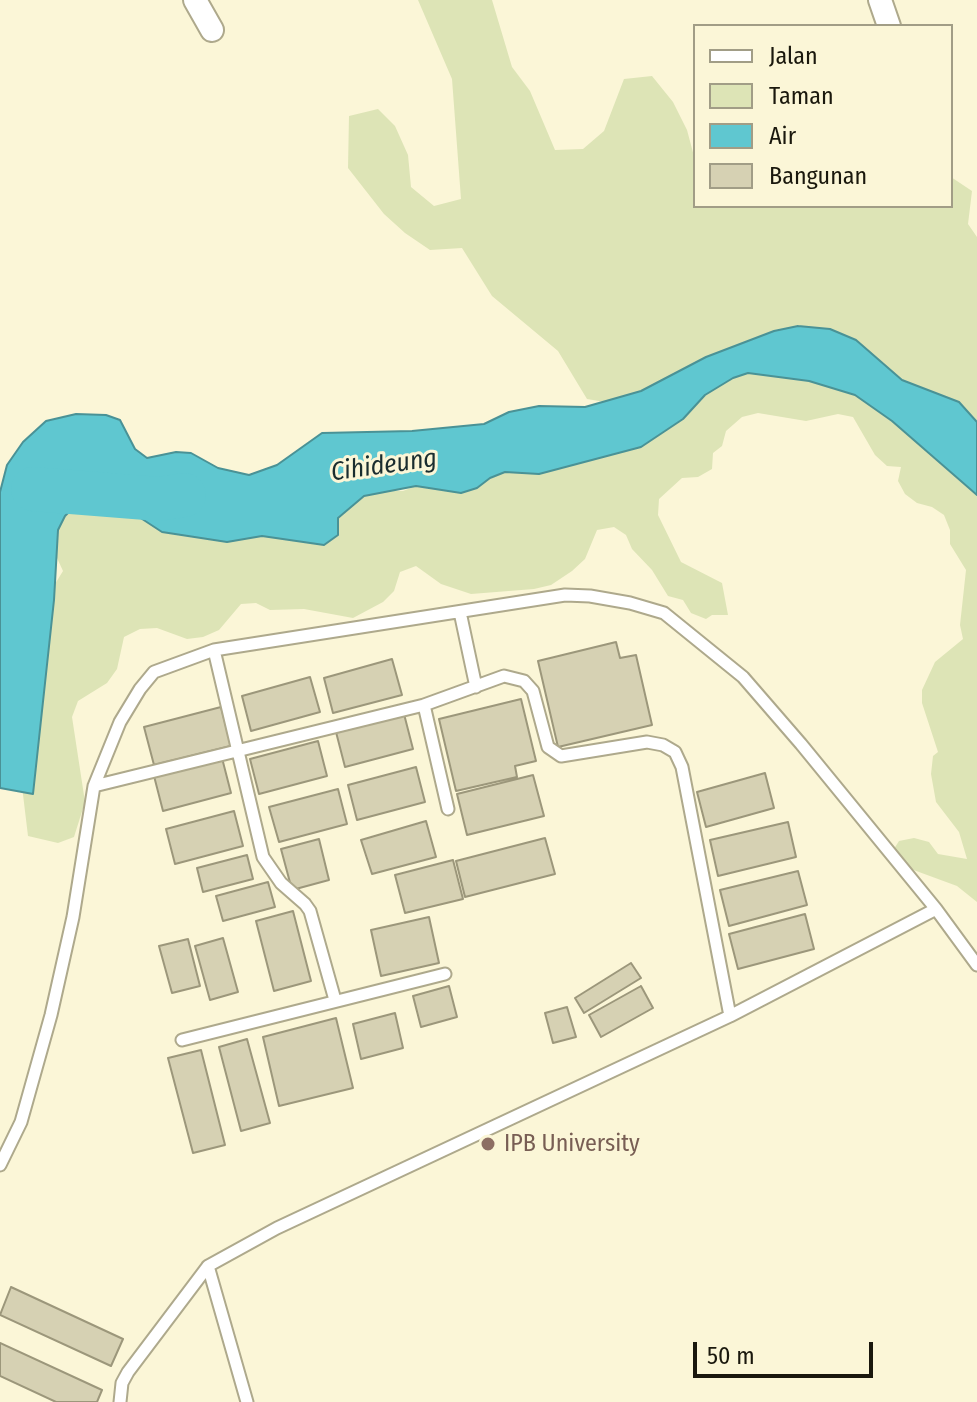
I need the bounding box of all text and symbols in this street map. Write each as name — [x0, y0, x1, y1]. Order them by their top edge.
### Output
legend — [693, 24, 953, 208]
text: Jalan — [769, 42, 818, 70]
text: Taman — [769, 82, 834, 110]
text: Air — [769, 122, 796, 150]
text: Bangunan — [769, 162, 867, 190]
water label: Cihideung — [329, 443, 439, 489]
place label: IPB University — [504, 1130, 640, 1158]
marker: IPB University — [479, 1135, 497, 1153]
scale bar — [697, 1326, 877, 1376]
text: 50 m — [707, 1342, 755, 1370]

